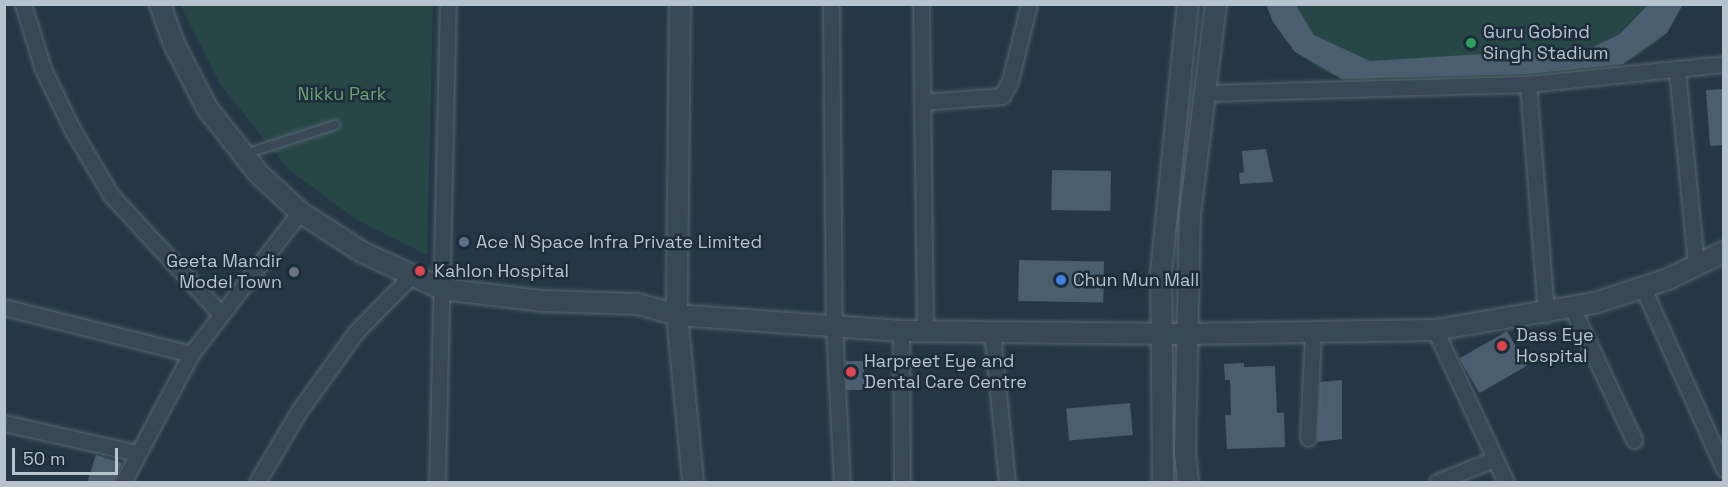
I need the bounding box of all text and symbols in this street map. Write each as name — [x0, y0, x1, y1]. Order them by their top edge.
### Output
place label: Guru Gobind Singh Stadium — [1483, 22, 1609, 64]
marker: Guru Gobind Singh Stadium — [1464, 36, 1478, 50]
park label: Nikku Park — [298, 83, 386, 105]
place label: Ace N Space Infra Private Limited — [476, 231, 762, 253]
marker: Ace N Space Infra Private Limited — [457, 235, 471, 249]
place label: Geeta Mandir Model Town — [166, 251, 282, 294]
place label: Kahlon Hospital — [434, 260, 569, 282]
marker: Kahlon Hospital — [411, 262, 429, 280]
marker: Geeta Mandir Model Town — [287, 265, 301, 279]
place label: Chun Mun Mall — [1073, 269, 1199, 291]
marker: Chun Mun Mall — [1054, 273, 1068, 287]
place label: Dass Eye Hospital — [1516, 325, 1594, 368]
marker: Dass Eye Hospital — [1493, 337, 1511, 355]
place label: Harpreet Eye and Dental Care Centre — [864, 351, 1027, 394]
marker: Harpreet Eye and Dental Care Centre — [842, 363, 860, 381]
scale bar — [15, 436, 122, 474]
text: 50 m — [23, 447, 65, 470]

